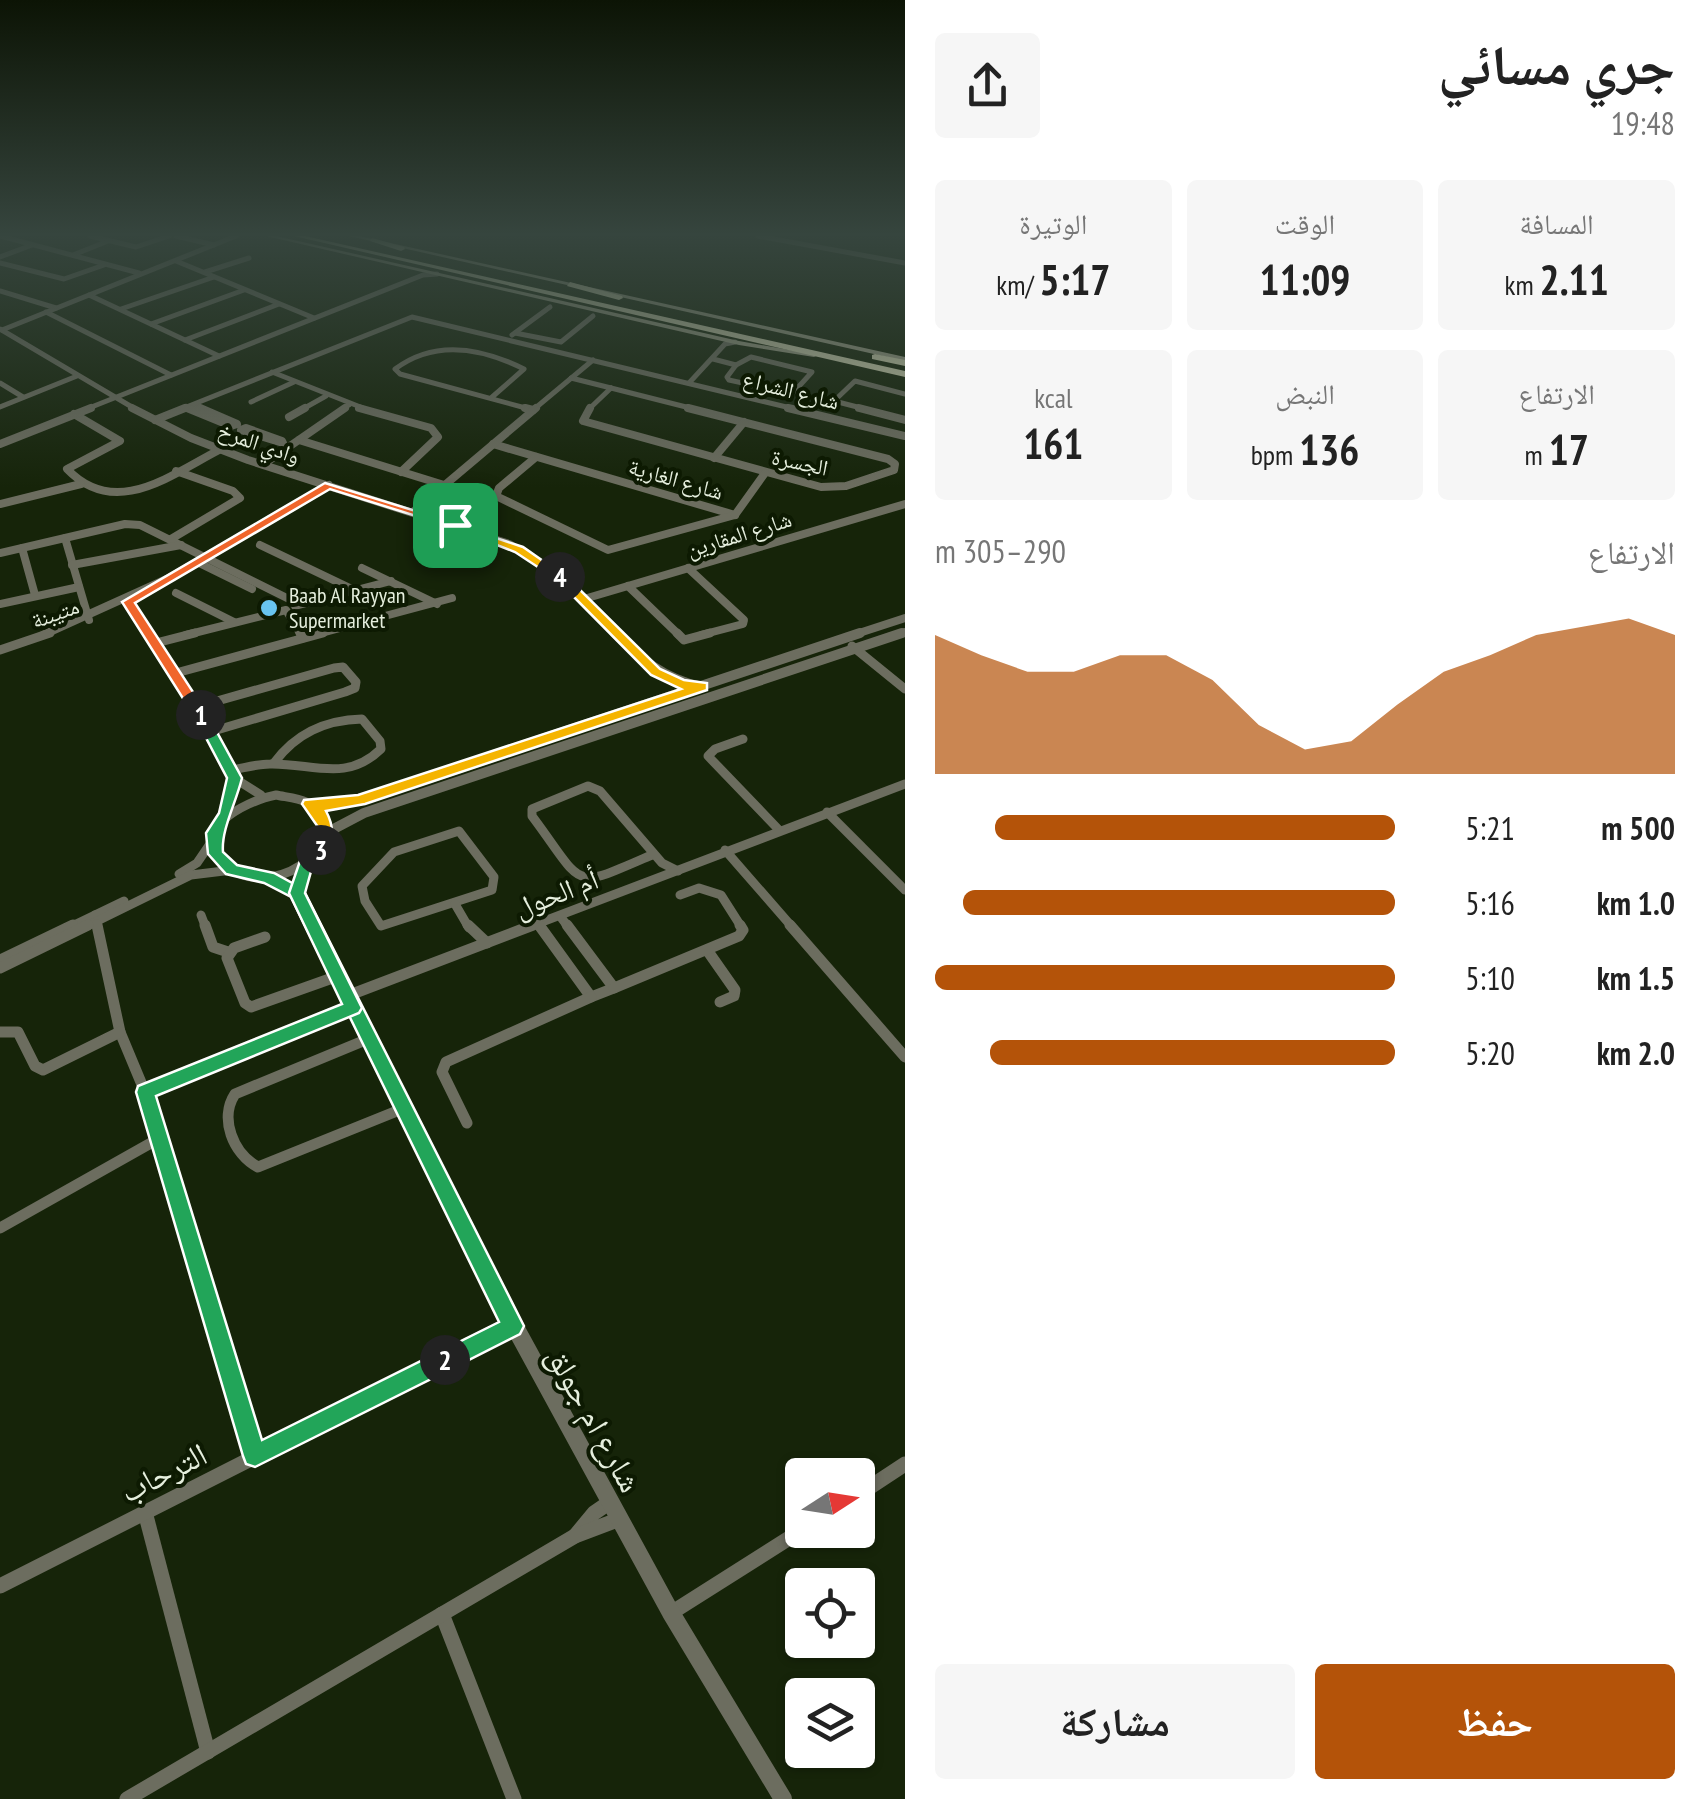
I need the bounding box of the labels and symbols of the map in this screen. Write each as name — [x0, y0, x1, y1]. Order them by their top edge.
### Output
street label: شارع الشراع — [740, 365, 842, 415]
street label: وادي المرخ — [213, 416, 304, 473]
street label: الجسرة — [769, 442, 831, 482]
street label: شارع الغارية — [625, 452, 727, 506]
pin — [413, 483, 498, 568]
street label: شارع المقارين — [683, 505, 795, 563]
pin: 4 — [535, 552, 585, 602]
place label: Baab Al Rayyan Supermarket — [289, 581, 405, 634]
street label: متيبنة — [27, 592, 83, 634]
marker: Baab Al Rayyan Supermarket — [258, 597, 280, 619]
pin: 1 — [176, 690, 226, 740]
pin: 3 — [296, 825, 346, 875]
street label: أم الحول — [509, 860, 604, 927]
pin: 2 — [420, 1335, 470, 1385]
street label: شارع ام جولق — [537, 1339, 652, 1500]
street label: الترحاب — [112, 1432, 214, 1512]
north arrow — [785, 1458, 875, 1548]

